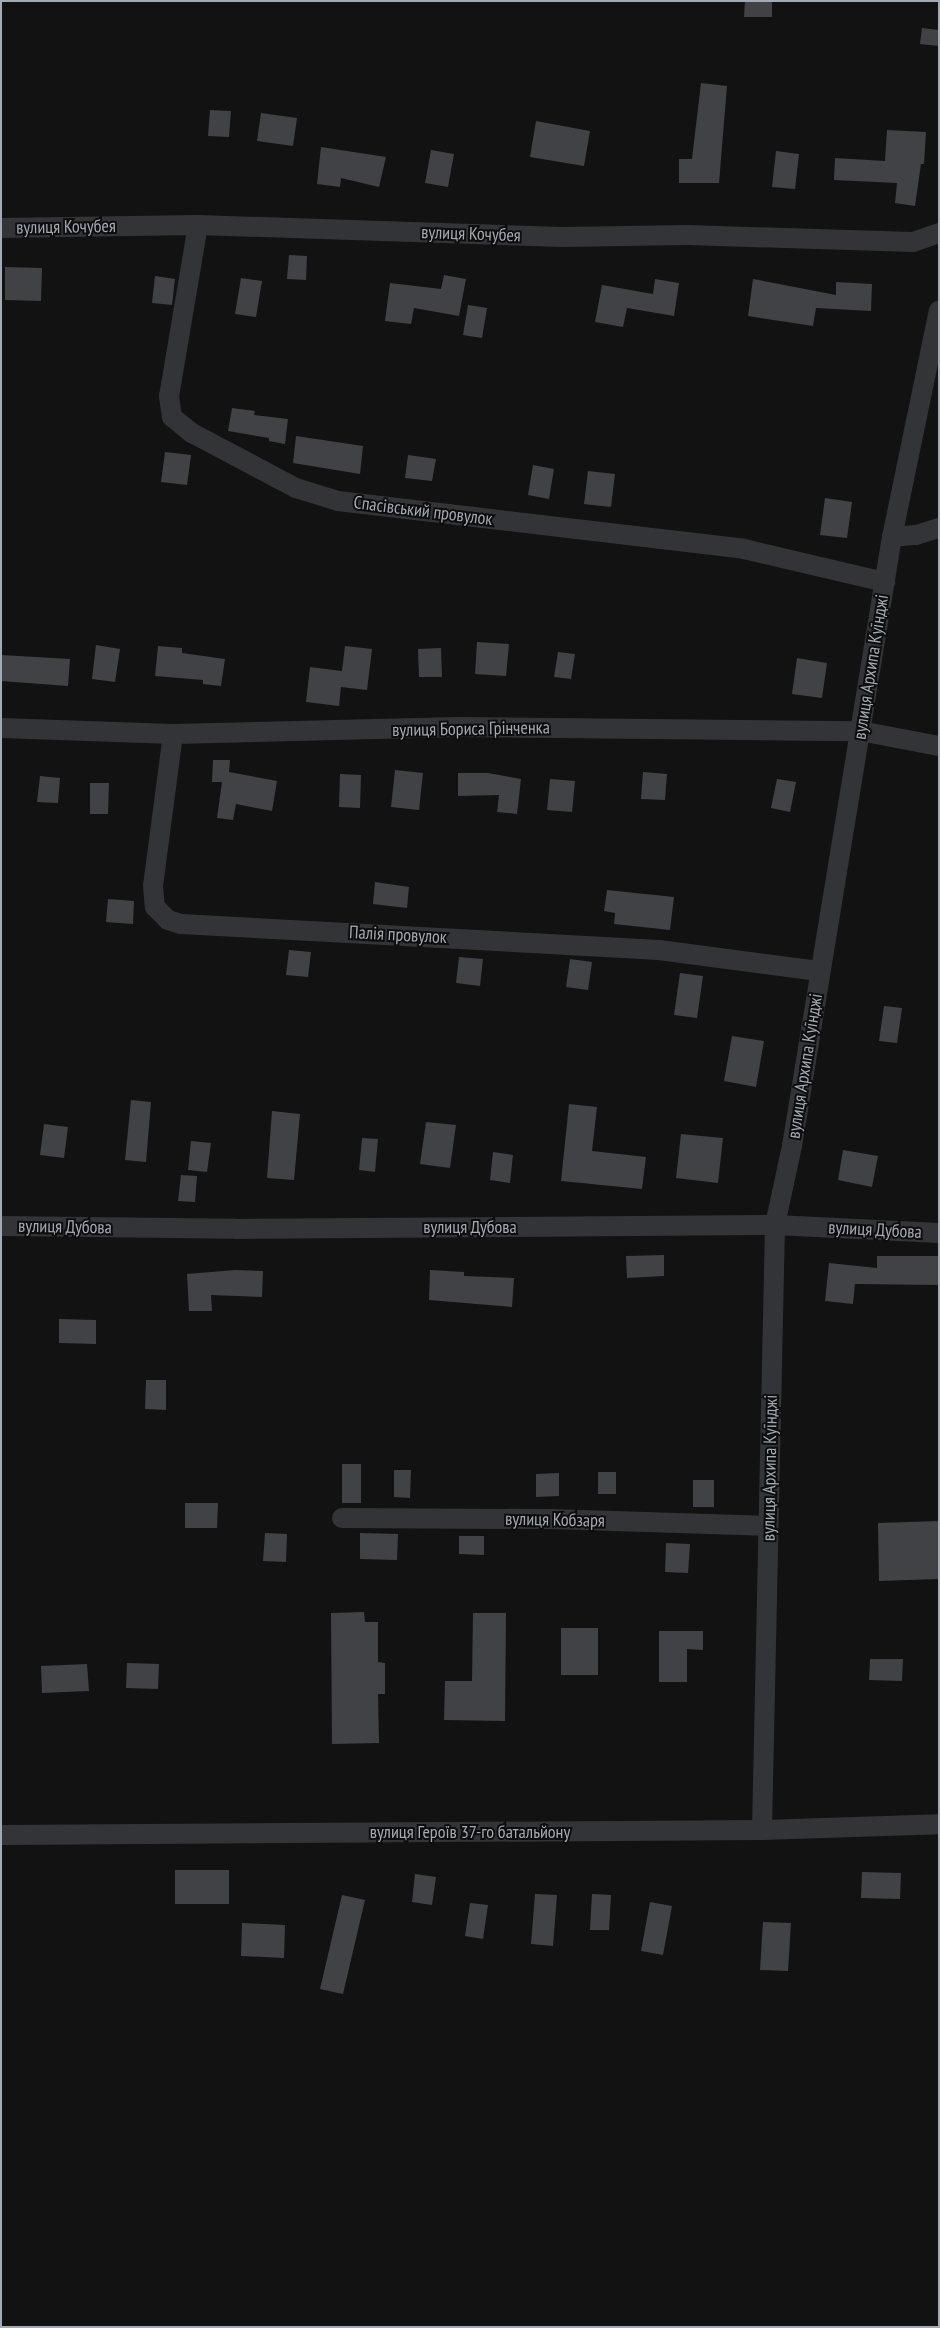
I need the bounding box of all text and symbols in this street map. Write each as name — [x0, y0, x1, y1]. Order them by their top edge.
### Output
street label: вулиця Кочубея — [16, 215, 116, 239]
street label: вулиця Кочубея — [421, 221, 521, 247]
street label: Спасівський провулок — [352, 492, 494, 530]
street label: вулиця Архипа Куїнджі — [849, 593, 893, 741]
street label: вулиця Бориса Грінченка — [392, 717, 550, 741]
street label: Палія провулок — [349, 922, 447, 948]
street label: вулиця Архипа Куїнджі — [783, 992, 827, 1140]
street label: вулиця Дубова — [18, 1215, 112, 1239]
street label: вулиця Дубова — [423, 1216, 517, 1238]
street label: вулиця Дубова — [828, 1217, 922, 1243]
street label: вулиця Архипа Куїнджі — [758, 1394, 782, 1542]
street label: вулиця Кобзаря — [505, 1508, 605, 1532]
street label: вулиця Героїв 37-го батальйону — [370, 1821, 570, 1843]

